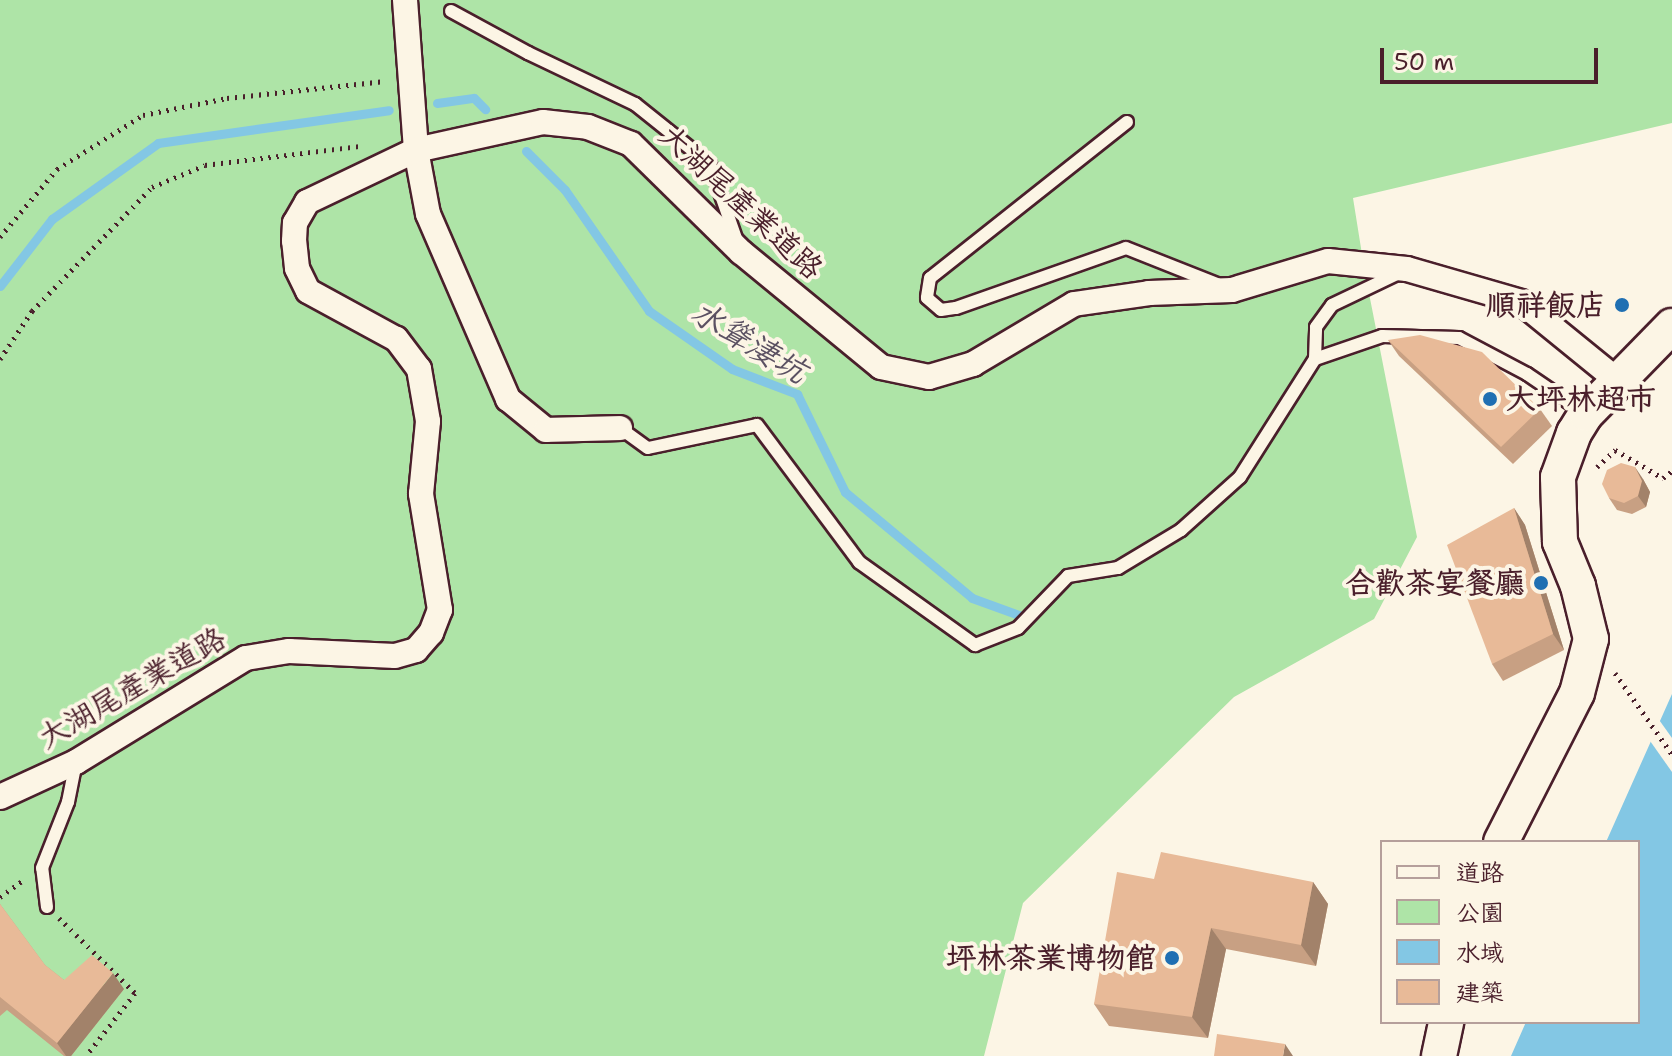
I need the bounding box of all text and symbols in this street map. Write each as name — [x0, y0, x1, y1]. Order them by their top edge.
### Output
scale bar — [1384, 32, 1602, 82]
text: 50 m — [1394, 46, 1454, 78]
street label: 大湖尾產業道路 — [652, 117, 830, 287]
place label: 順祥飯店 — [1486, 287, 1606, 323]
water label: 水聳淒坑 — [684, 293, 814, 391]
marker: 順祥飯店 — [1613, 296, 1631, 314]
place label: 大坪林超市 — [1506, 381, 1656, 417]
marker: 大坪林超市 — [1481, 390, 1499, 408]
place label: 合歡茶宴餐廳 — [1345, 565, 1525, 601]
marker: 合歡茶宴餐廳 — [1532, 574, 1550, 592]
street label: 大湖尾產業道路 — [32, 620, 232, 756]
legend — [1380, 840, 1640, 1024]
text: 道路 — [1456, 857, 1504, 889]
text: 公園 — [1456, 897, 1504, 929]
text: 水域 — [1456, 937, 1504, 969]
place label: 坪林茶業博物館 — [946, 940, 1156, 976]
marker: 坪林茶業博物館 — [1163, 949, 1181, 967]
text: 建築 — [1456, 977, 1504, 1009]

